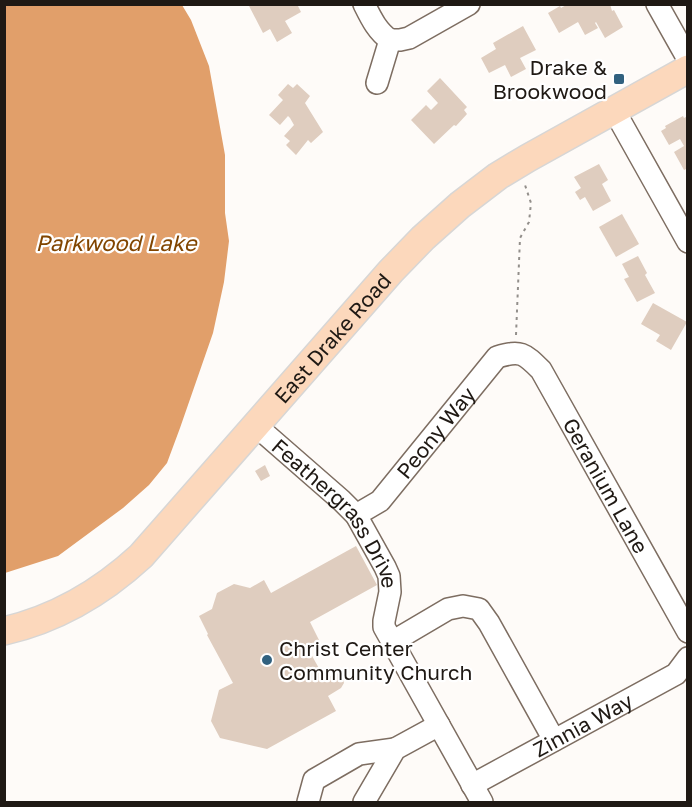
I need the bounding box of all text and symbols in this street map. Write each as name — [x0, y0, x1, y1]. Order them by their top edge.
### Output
place label: Drake & Brookwood — [493, 54, 607, 104]
marker: Drake & Brookwood — [612, 72, 626, 86]
water label: Parkwood Lake — [36, 229, 199, 256]
street label: East Drake Road — [268, 268, 396, 408]
street label: Peony Way — [391, 381, 481, 484]
street label: Geranium Lane — [558, 413, 654, 558]
street label: Feathergrass Drive — [267, 433, 403, 589]
place label: Christ Center Community Church — [279, 635, 472, 685]
marker: Christ Center Community Church — [260, 653, 274, 667]
street label: Zinnia Way — [528, 687, 637, 762]

